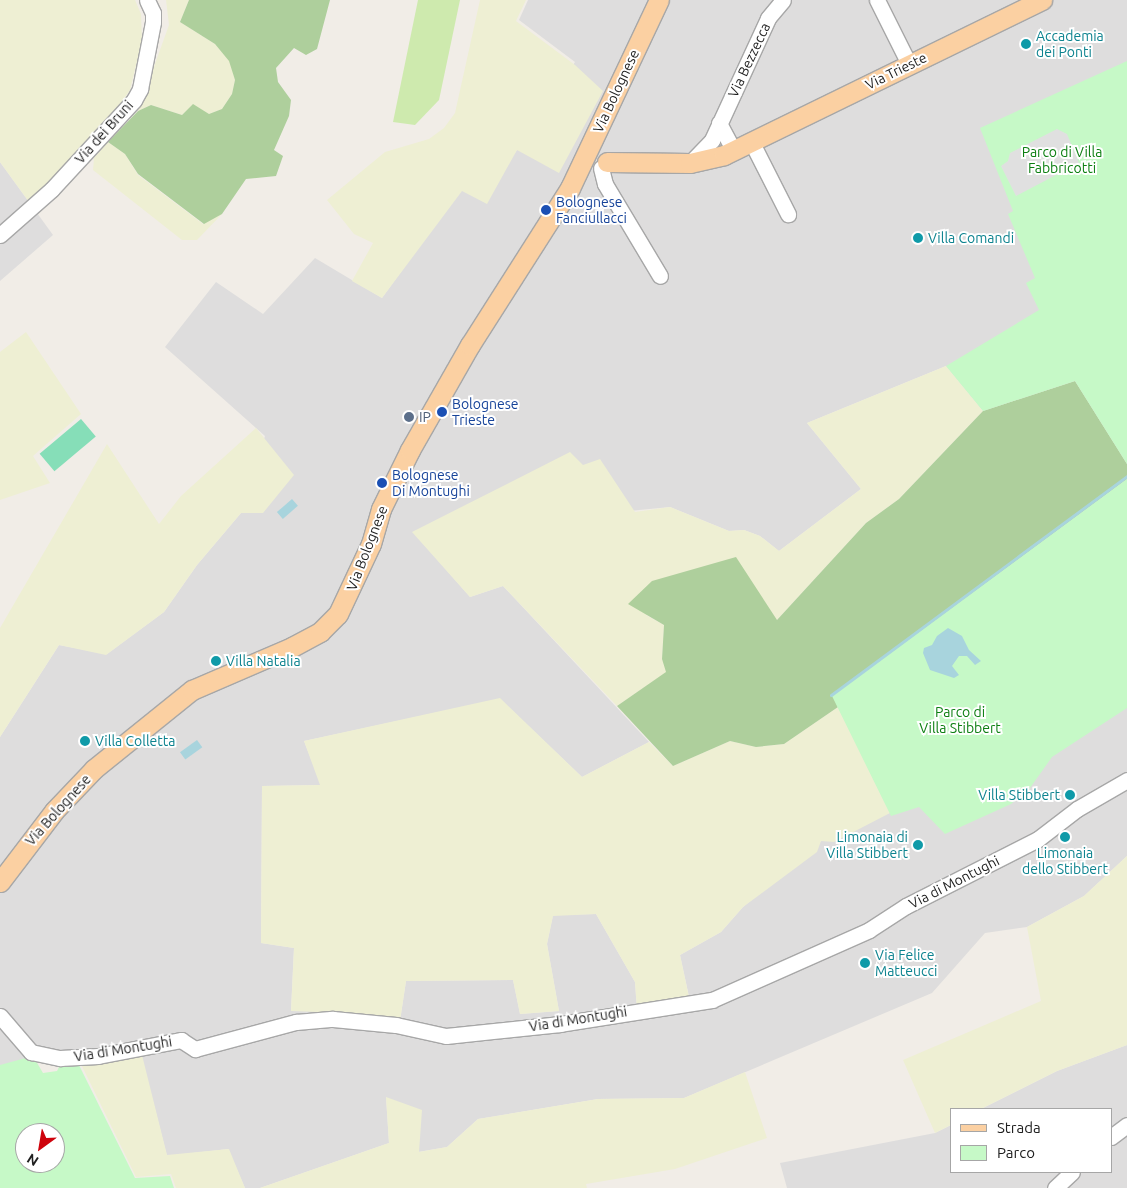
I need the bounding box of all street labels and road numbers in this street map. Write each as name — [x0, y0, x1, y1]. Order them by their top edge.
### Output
street label: Via Bezzecca — [724, 20, 774, 100]
street label: Via Bolognese — [589, 47, 643, 135]
street label: Via Trieste — [863, 49, 929, 93]
street label: Via dei Bruni — [71, 97, 137, 167]
street label: Via Bolognese — [343, 503, 391, 593]
street label: Via Bolognese — [22, 771, 94, 849]
street label: Via di Montughi — [906, 852, 1002, 912]
street label: Via di Montughi — [528, 1003, 628, 1035]
street label: Via di Montughi — [73, 1033, 173, 1065]

